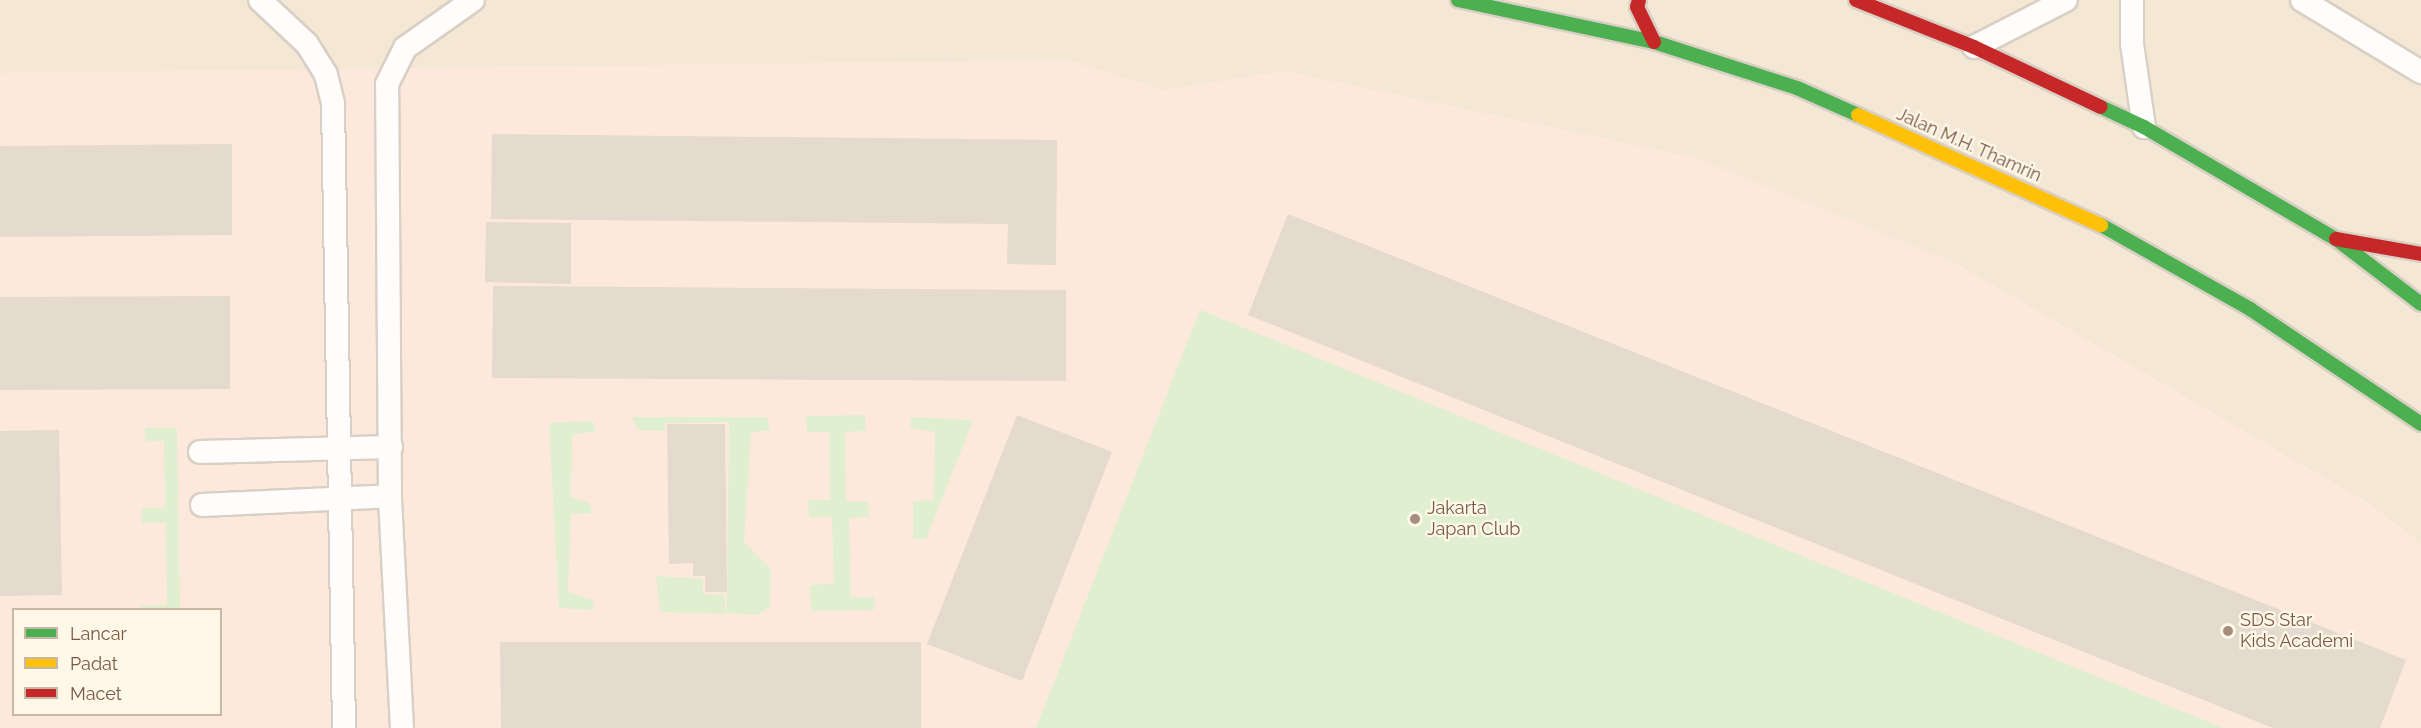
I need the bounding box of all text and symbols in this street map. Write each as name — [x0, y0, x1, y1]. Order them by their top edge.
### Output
street label: Jalan M.H. Thamrin — [1893, 103, 2045, 187]
place label: Jakarta Japan Club — [1427, 498, 1520, 540]
marker: Jakarta Japan Club — [1408, 512, 1422, 526]
legend — [12, 608, 222, 716]
place label: SDS Star Kids Academi — [2240, 610, 2354, 652]
text: Lancar — [70, 623, 127, 644]
marker: SDS Star Kids Academi — [2221, 624, 2235, 638]
text: Padat — [70, 653, 118, 674]
text: Macet — [70, 683, 122, 704]

